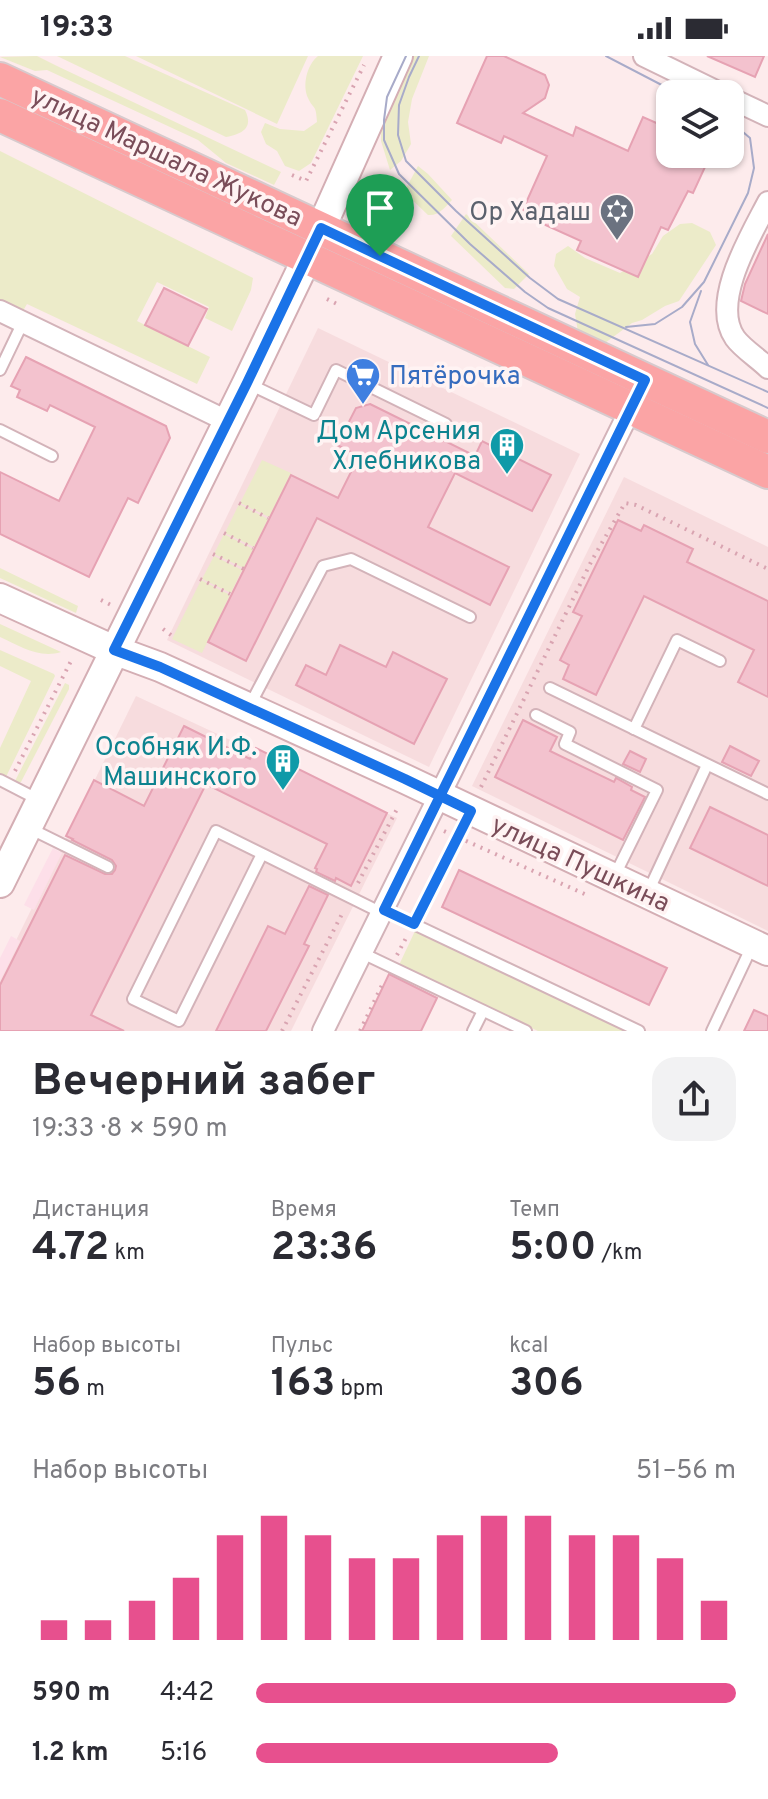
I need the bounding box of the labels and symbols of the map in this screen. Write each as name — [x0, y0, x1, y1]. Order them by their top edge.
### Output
street label: улица Маршала Жукова — [25, 81, 307, 236]
pin — [346, 174, 414, 256]
synagogue icon: Ор Хадаш — [598, 192, 636, 242]
place label: Ор Хадаш — [469, 197, 591, 230]
supermarket icon: Пятёрочка — [344, 356, 382, 406]
place label: Пятёрочка — [389, 361, 521, 394]
place label: Дом Арсения Хлебникова — [316, 416, 481, 479]
building icon: Дом Арсения Хлебникова — [488, 426, 526, 476]
place label: Особняк И.Ф. Машинского — [95, 732, 257, 795]
building icon: Особняк И.Ф. Машинского — [264, 742, 302, 792]
street label: улица Пушкина — [485, 809, 675, 921]

